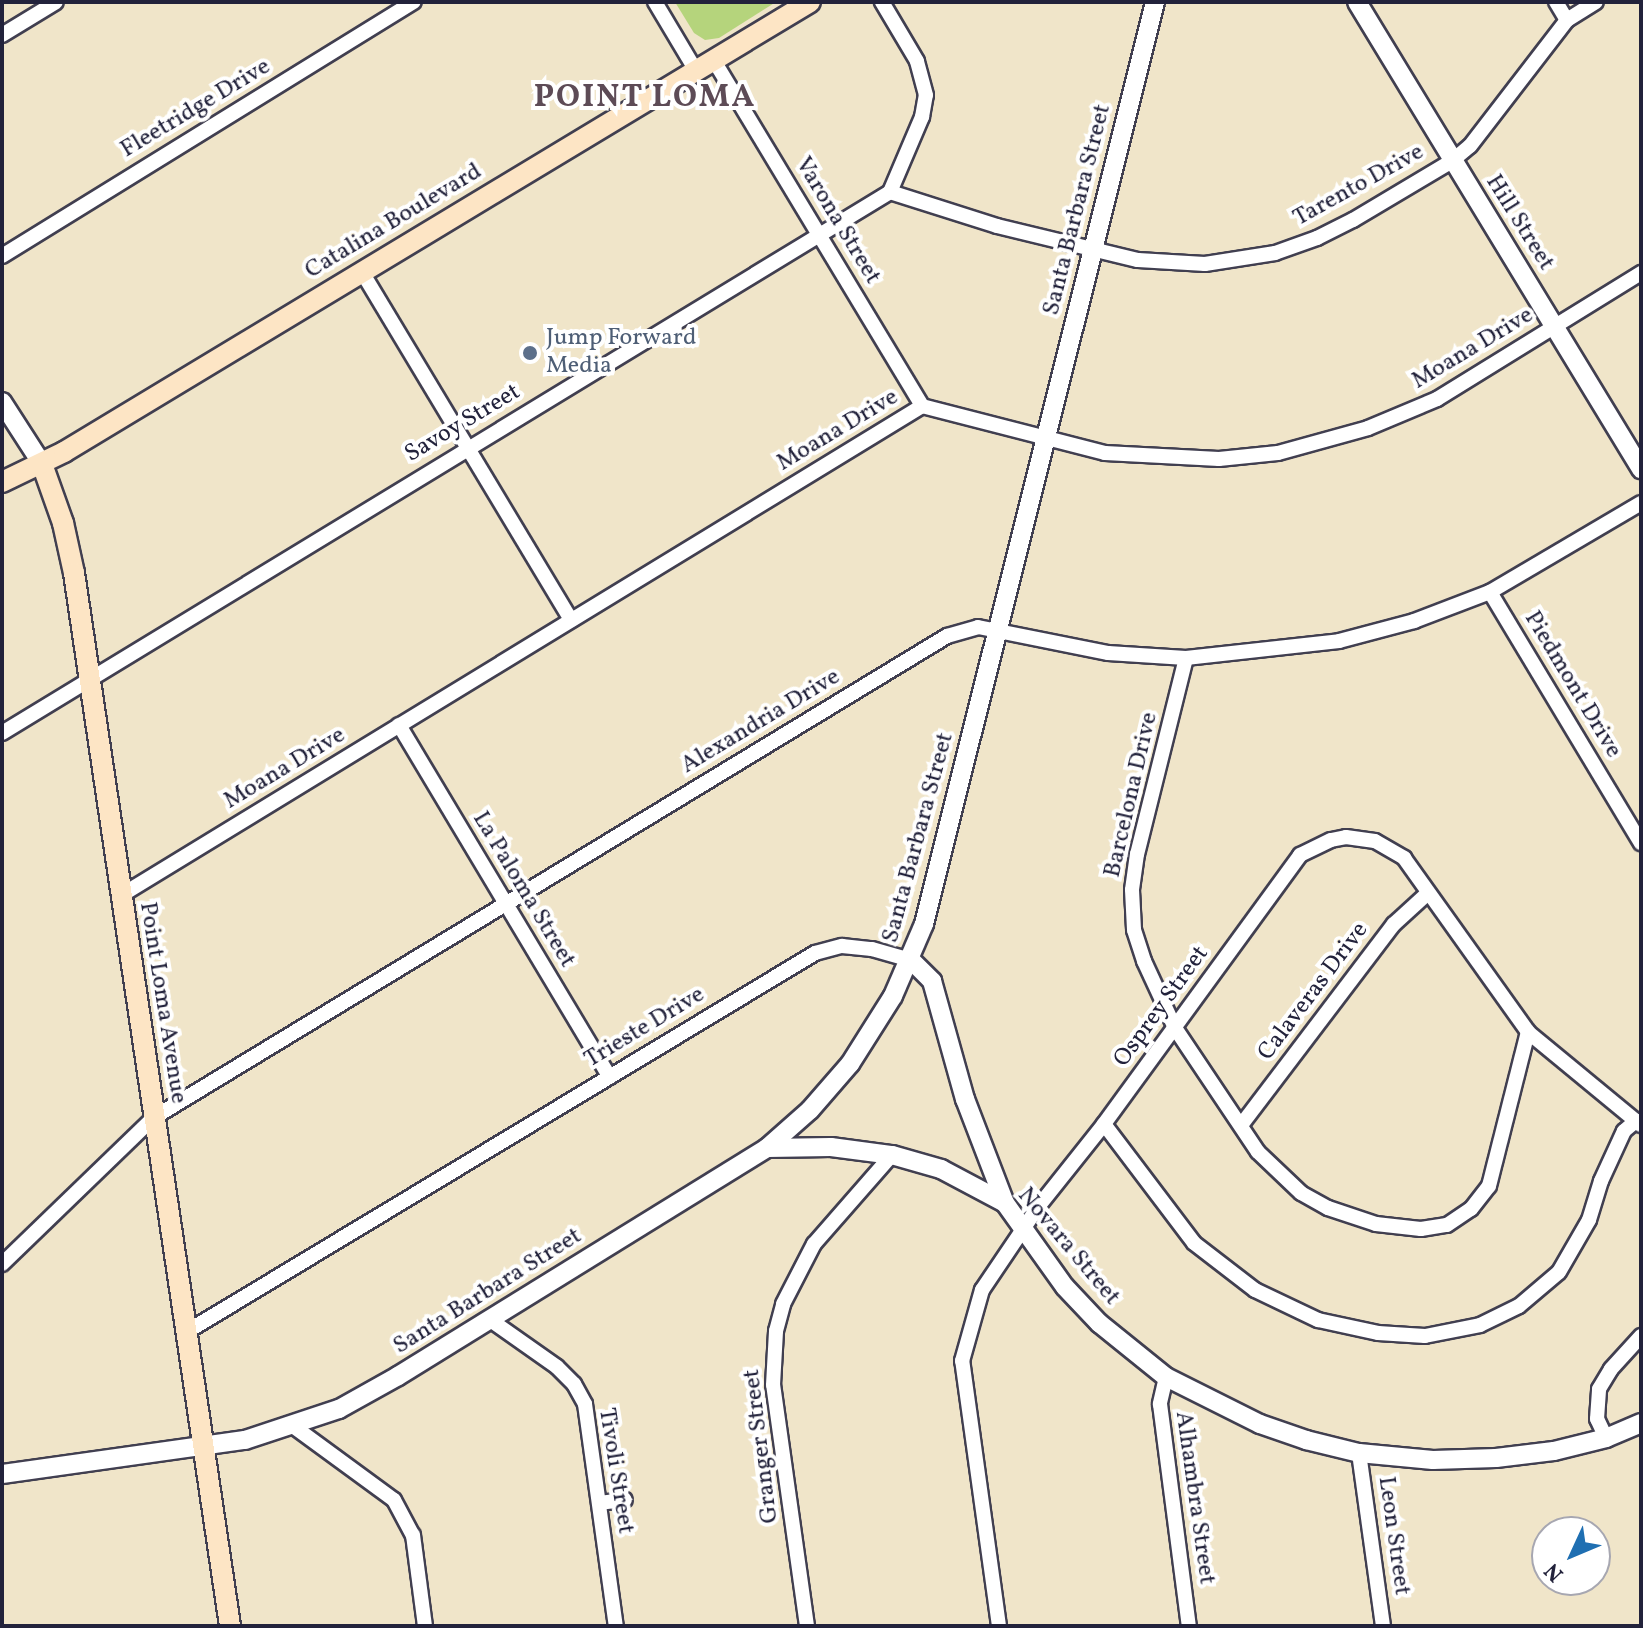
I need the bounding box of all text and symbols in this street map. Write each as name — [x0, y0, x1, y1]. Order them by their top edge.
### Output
street label: Fleetridge Drive — [116, 53, 276, 165]
district label: POINT LOMA — [533, 79, 757, 117]
street label: Santa Barbara Street — [1038, 102, 1118, 318]
street label: Tarento Drive — [1289, 138, 1429, 234]
street label: Varona Street — [788, 152, 886, 290]
street label: Catalina Boulevard — [300, 158, 488, 286]
street label: Hill Street — [1478, 170, 1560, 276]
street label: Moana Drive — [1407, 302, 1539, 396]
place label: Jump Forward Media — [546, 325, 696, 381]
marker: Jump Forward Media — [521, 344, 539, 362]
street label: Savoy Street — [400, 378, 526, 470]
street label: Moana Drive — [772, 384, 904, 478]
street label: Piedmont Drive — [1517, 606, 1627, 764]
street label: Alexandria Drive — [676, 663, 846, 781]
street label: Barcelona Drive — [1099, 710, 1165, 880]
street label: Moana Drive — [219, 722, 351, 816]
street label: Santa Barbara Street — [877, 730, 961, 946]
street label: La Paloma Street — [465, 807, 581, 973]
street label: Point Loma Avenue — [132, 900, 192, 1106]
street label: Calaveras Drive — [1253, 917, 1375, 1067]
street label: Osprey Street — [1108, 941, 1216, 1073]
street label: Trieste Drive — [580, 981, 710, 1075]
street label: Novara Street — [1010, 1182, 1126, 1312]
street label: Santa Barbara Street — [389, 1222, 587, 1362]
street label: Granger Street — [738, 1367, 786, 1525]
street label: Tivoli Street — [591, 1406, 639, 1536]
street label: Alhambra Street — [1168, 1410, 1220, 1586]
street label: Leon Street — [1370, 1475, 1416, 1597]
north arrow — [1531, 1516, 1611, 1596]
text: N — [1538, 1555, 1572, 1588]

